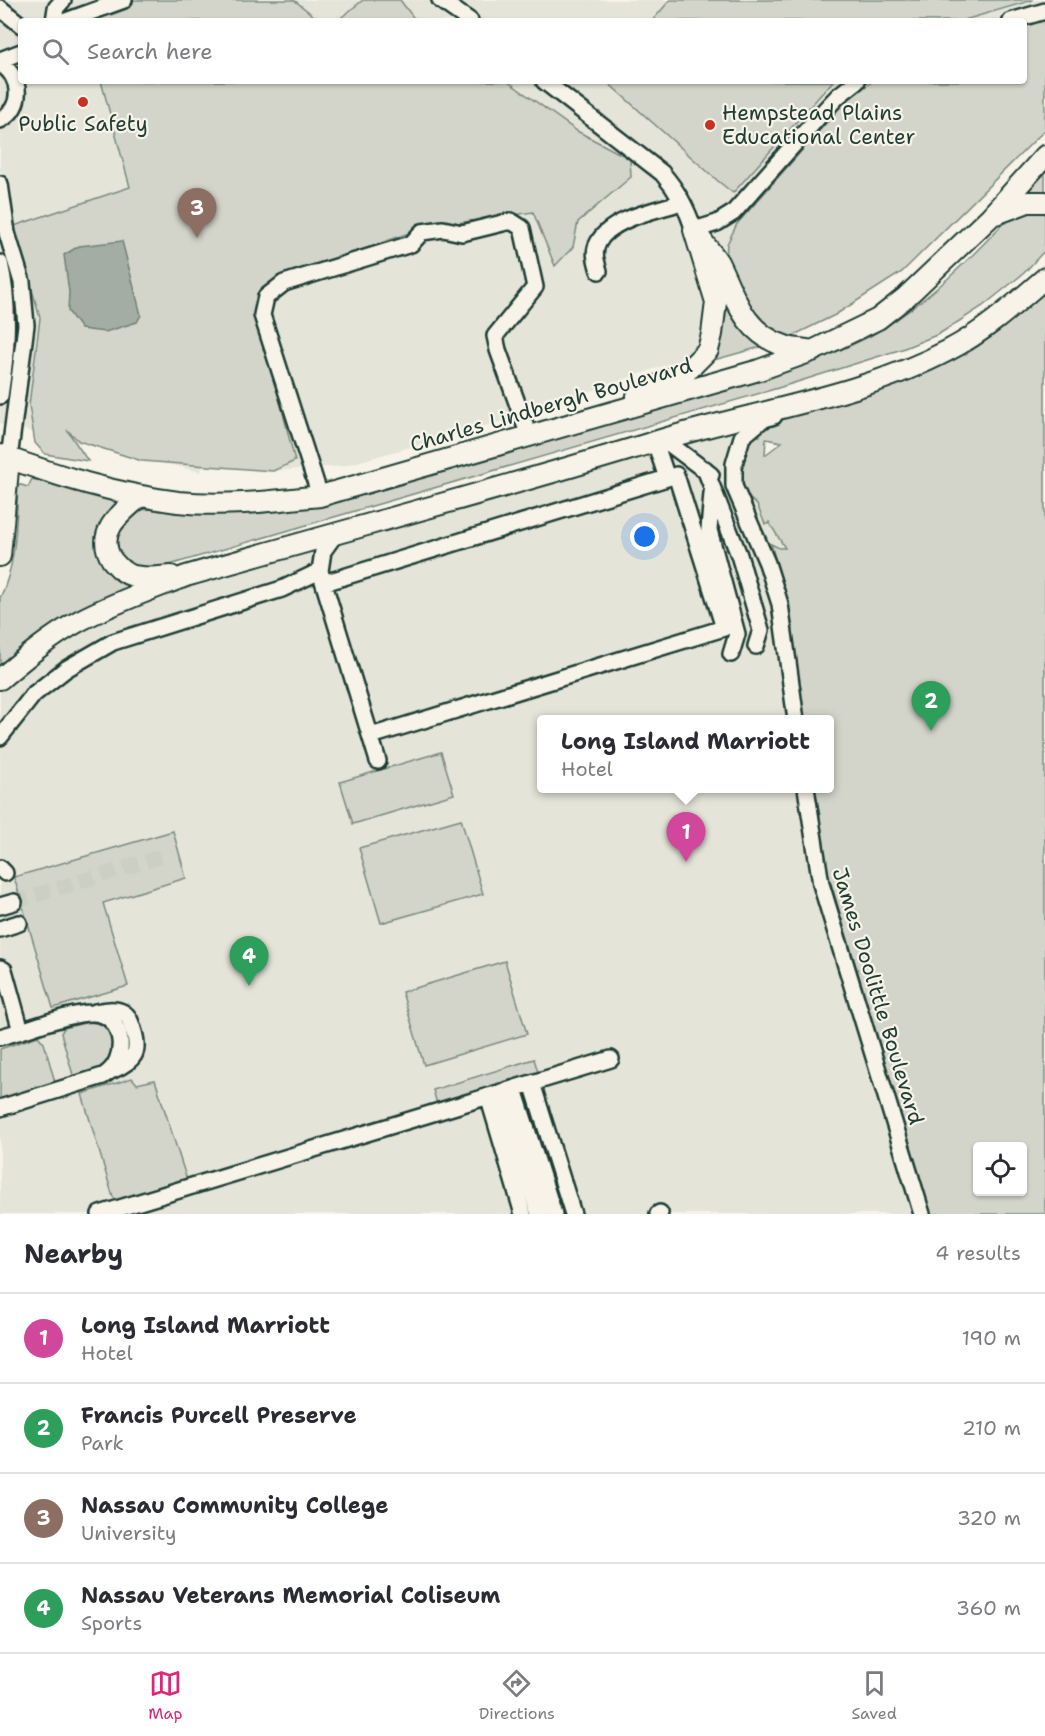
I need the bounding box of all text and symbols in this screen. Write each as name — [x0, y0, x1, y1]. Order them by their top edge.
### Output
search box — [18, 18, 1027, 84]
icon: search — [39, 35, 72, 68]
text: Search here — [87, 37, 213, 66]
marker: Public Safety — [76, 95, 90, 109]
place label: Hempstead Plains Educational Center — [722, 99, 916, 151]
place label: Public Safety — [18, 110, 148, 138]
marker: Hempstead Plains Educational Center — [703, 118, 717, 132]
pin: 3 — [178, 188, 216, 238]
street label: Charles Lindbergh Boulevard — [407, 351, 695, 459]
your location — [630, 522, 659, 551]
pin: 2 — [912, 682, 950, 731]
popup — [537, 715, 834, 793]
text: Long Island Marriott — [561, 727, 810, 756]
text: Hotel — [561, 756, 613, 782]
pin: 1 — [666, 812, 706, 862]
street label: James Doolittle Boulevard — [826, 864, 930, 1128]
pin: 4 — [230, 936, 268, 986]
map controls — [973, 1142, 1027, 1196]
button: locate — [973, 1142, 1027, 1196]
text: Nearby — [24, 1236, 123, 1271]
text: 4 results — [935, 1240, 1021, 1266]
text: Long Island Marriott — [81, 1311, 330, 1340]
text: 1 — [39, 1325, 48, 1351]
text: 190 m — [962, 1325, 1021, 1351]
text: Hotel — [81, 1340, 133, 1366]
text: Francis Purcell Preserve — [81, 1401, 357, 1430]
text: 2 — [37, 1415, 51, 1441]
text: 210 m — [962, 1415, 1021, 1441]
text: Park — [81, 1430, 124, 1456]
text: Nassau Community College — [81, 1491, 389, 1520]
text: 3 — [37, 1505, 51, 1531]
text: 320 m — [957, 1505, 1021, 1531]
text: University — [81, 1520, 177, 1546]
text: Nassau Veterans Memorial Coliseum — [81, 1581, 500, 1610]
text: 4 — [37, 1595, 51, 1621]
text: 360 m — [956, 1595, 1021, 1621]
text: Sports — [81, 1610, 142, 1636]
tab: Map — [148, 1667, 182, 1724]
tab: Directions — [479, 1667, 555, 1724]
tab: Saved — [851, 1667, 897, 1724]

